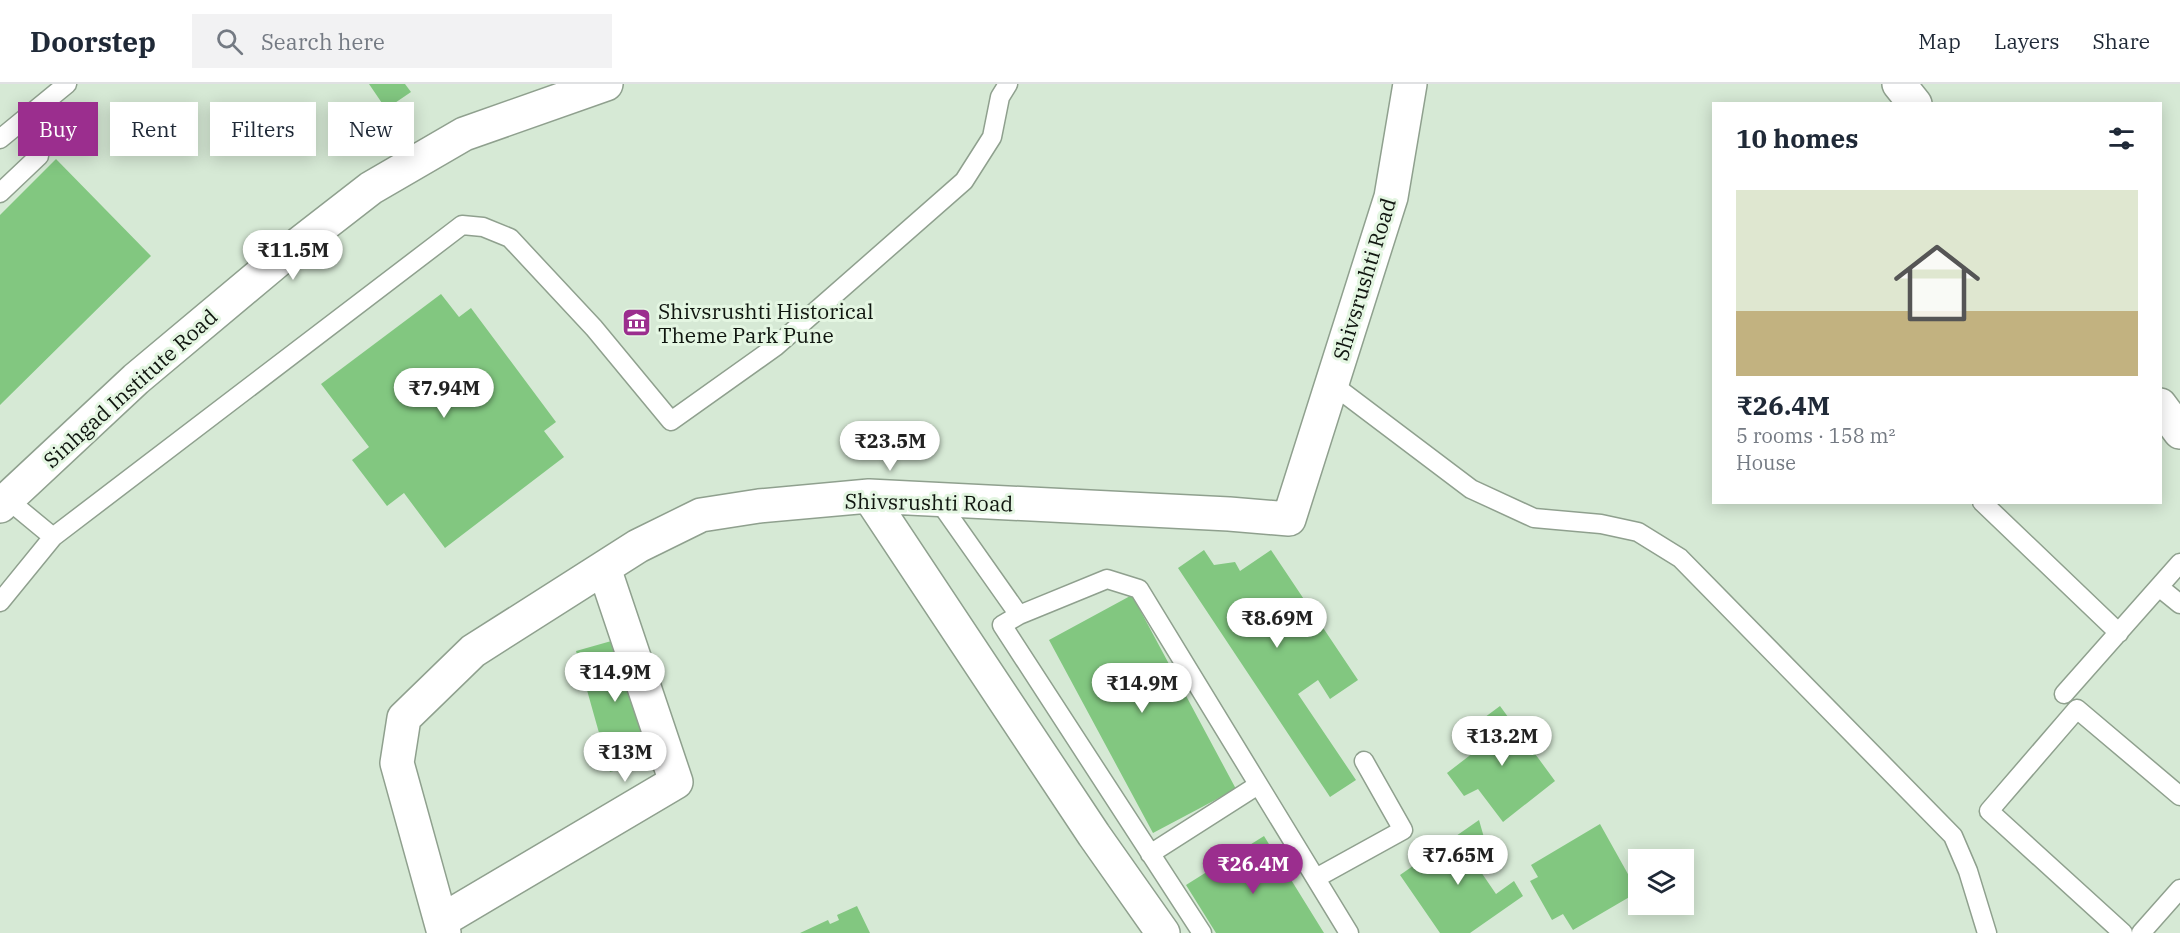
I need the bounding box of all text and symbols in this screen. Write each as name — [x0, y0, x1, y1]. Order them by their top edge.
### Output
search box — [192, 14, 612, 68]
text: Doorstep — [30, 23, 156, 60]
icon: search — [213, 25, 246, 58]
text: Search here — [261, 27, 385, 56]
text: Map — [1918, 27, 1961, 55]
text: Layers — [1994, 27, 2060, 55]
text: Share — [2093, 27, 2150, 55]
chip: Buy — [18, 102, 98, 156]
chip: Rent — [110, 102, 198, 156]
chip: Filters — [210, 102, 316, 156]
chip: New — [328, 102, 414, 156]
text: 10 homes — [1736, 121, 1858, 155]
icon: filters — [2105, 122, 2138, 155]
street label: Shivsrushti Road — [1326, 194, 1402, 364]
icon: home — [1883, 229, 1991, 337]
pin: ₹11.5M — [244, 230, 342, 281]
text: ₹11.5M — [257, 236, 329, 263]
place label: Shivsrushti Historical Theme Park Pune — [658, 297, 873, 349]
street label: Sinhgad Institute Road — [37, 302, 223, 474]
museum icon: Shivsrushti Historical Theme Park Pune — [621, 307, 653, 339]
pin: ₹7.94M — [395, 368, 493, 419]
text: ₹7.94M — [408, 374, 480, 401]
text: ₹26.4M — [1736, 388, 1830, 422]
pin: ₹23.5M — [841, 421, 939, 472]
text: 5 rooms · 158 m² — [1736, 422, 1895, 449]
text: ₹23.5M — [854, 427, 926, 454]
text: House — [1736, 449, 1796, 476]
street label: Shivsrushti Road — [844, 487, 1014, 517]
pin: ₹8.69M — [1228, 598, 1326, 649]
text: ₹8.69M — [1241, 604, 1313, 631]
pin: ₹14.9M — [566, 652, 664, 703]
text: ₹14.9M — [579, 658, 651, 685]
pin: ₹14.9M — [1093, 663, 1191, 714]
text: ₹14.9M — [1106, 669, 1178, 696]
pin: ₹13.2M — [1453, 716, 1551, 767]
text: ₹13.2M — [1466, 722, 1538, 749]
pin: ₹13M — [589, 732, 661, 783]
text: ₹13M — [598, 738, 652, 765]
pin: ₹7.65M — [1409, 835, 1507, 886]
text: ₹7.65M — [1422, 841, 1494, 868]
pin: ₹26.4M — [1204, 844, 1302, 895]
map controls — [1628, 849, 1694, 915]
button: layers — [1628, 849, 1694, 915]
text: ₹26.4M — [1217, 850, 1289, 877]

